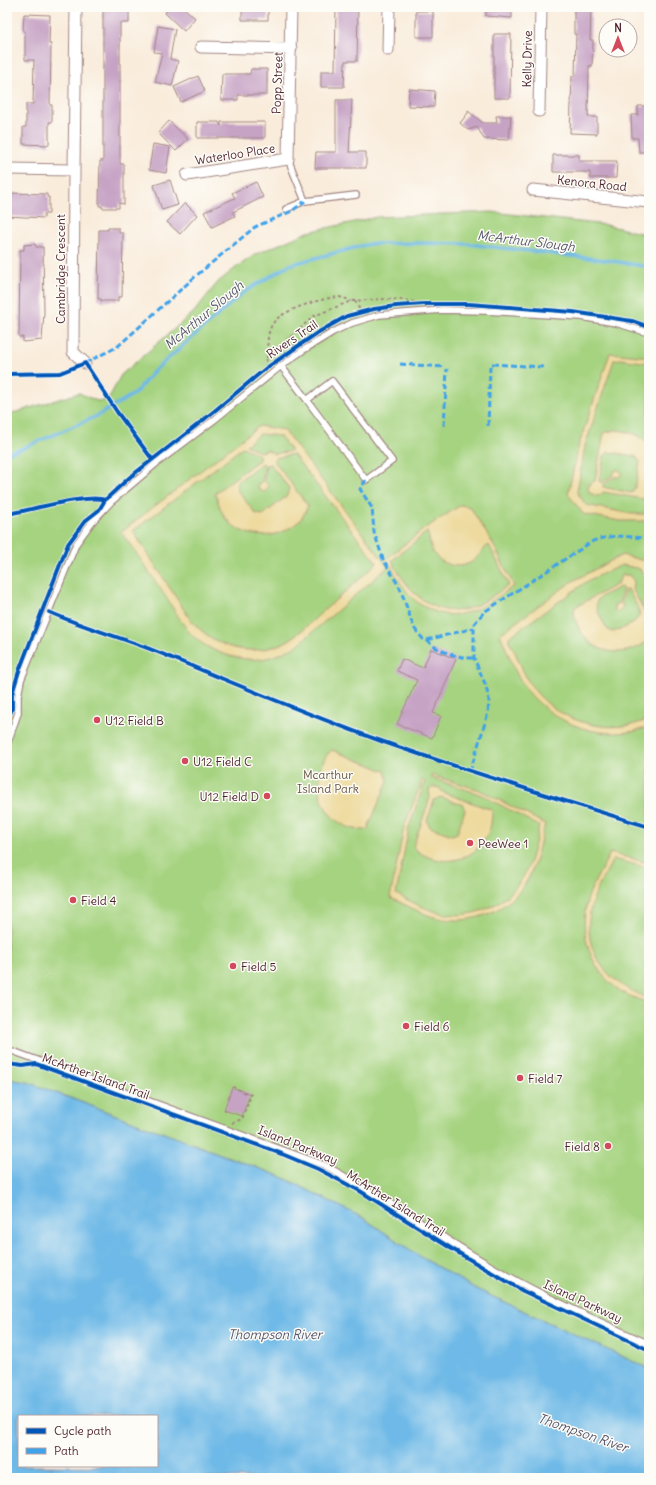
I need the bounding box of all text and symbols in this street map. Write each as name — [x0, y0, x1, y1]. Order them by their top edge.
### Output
north arrow — [598, 18, 638, 58]
text: N — [614, 21, 622, 35]
street label: Kelly Drive — [519, 30, 535, 88]
street label: Popp Street — [268, 52, 286, 114]
street label: Waterloo Place — [194, 140, 276, 168]
street label: Kenora Road — [556, 172, 628, 194]
street label: Cambridge Crescent — [53, 214, 68, 324]
water label: McArthur Slough — [476, 227, 576, 255]
water label: McArthur Slough — [161, 277, 247, 353]
street label: Rivers Trail — [264, 316, 320, 362]
place label: U12 Field B — [105, 713, 164, 728]
marker: U12 Field B — [92, 715, 102, 725]
place label: U12 Field C — [193, 754, 252, 769]
marker: U12 Field C — [180, 756, 190, 766]
park label: Mcarthur Island Park — [297, 767, 359, 796]
place label: U12 Field D — [200, 789, 259, 804]
marker: U12 Field D — [262, 791, 272, 801]
place label: PeeWee 1 — [478, 836, 528, 851]
marker: PeeWee 1 — [465, 838, 475, 848]
place label: Field 4 — [81, 893, 117, 908]
marker: Field 4 — [68, 895, 78, 905]
place label: Field 5 — [241, 959, 277, 974]
marker: Field 5 — [228, 961, 238, 971]
place label: Field 6 — [414, 1019, 450, 1034]
marker: Field 6 — [401, 1021, 411, 1031]
street label: McArther Island Trail — [40, 1050, 152, 1102]
place label: Field 7 — [528, 1071, 563, 1086]
marker: Field 7 — [515, 1073, 525, 1083]
street label: Island Parkway — [256, 1122, 340, 1168]
place label: Field 8 — [565, 1139, 600, 1154]
marker: Field 8 — [603, 1141, 613, 1151]
street label: McArther Island Trail — [344, 1167, 448, 1239]
street label: Island Parkway — [541, 1276, 625, 1326]
water label: Thompson River — [228, 1326, 324, 1343]
water label: Thompson River — [536, 1410, 632, 1457]
legend — [18, 1415, 158, 1467]
text: Cycle path — [54, 1423, 111, 1438]
text: Path — [54, 1443, 79, 1458]

